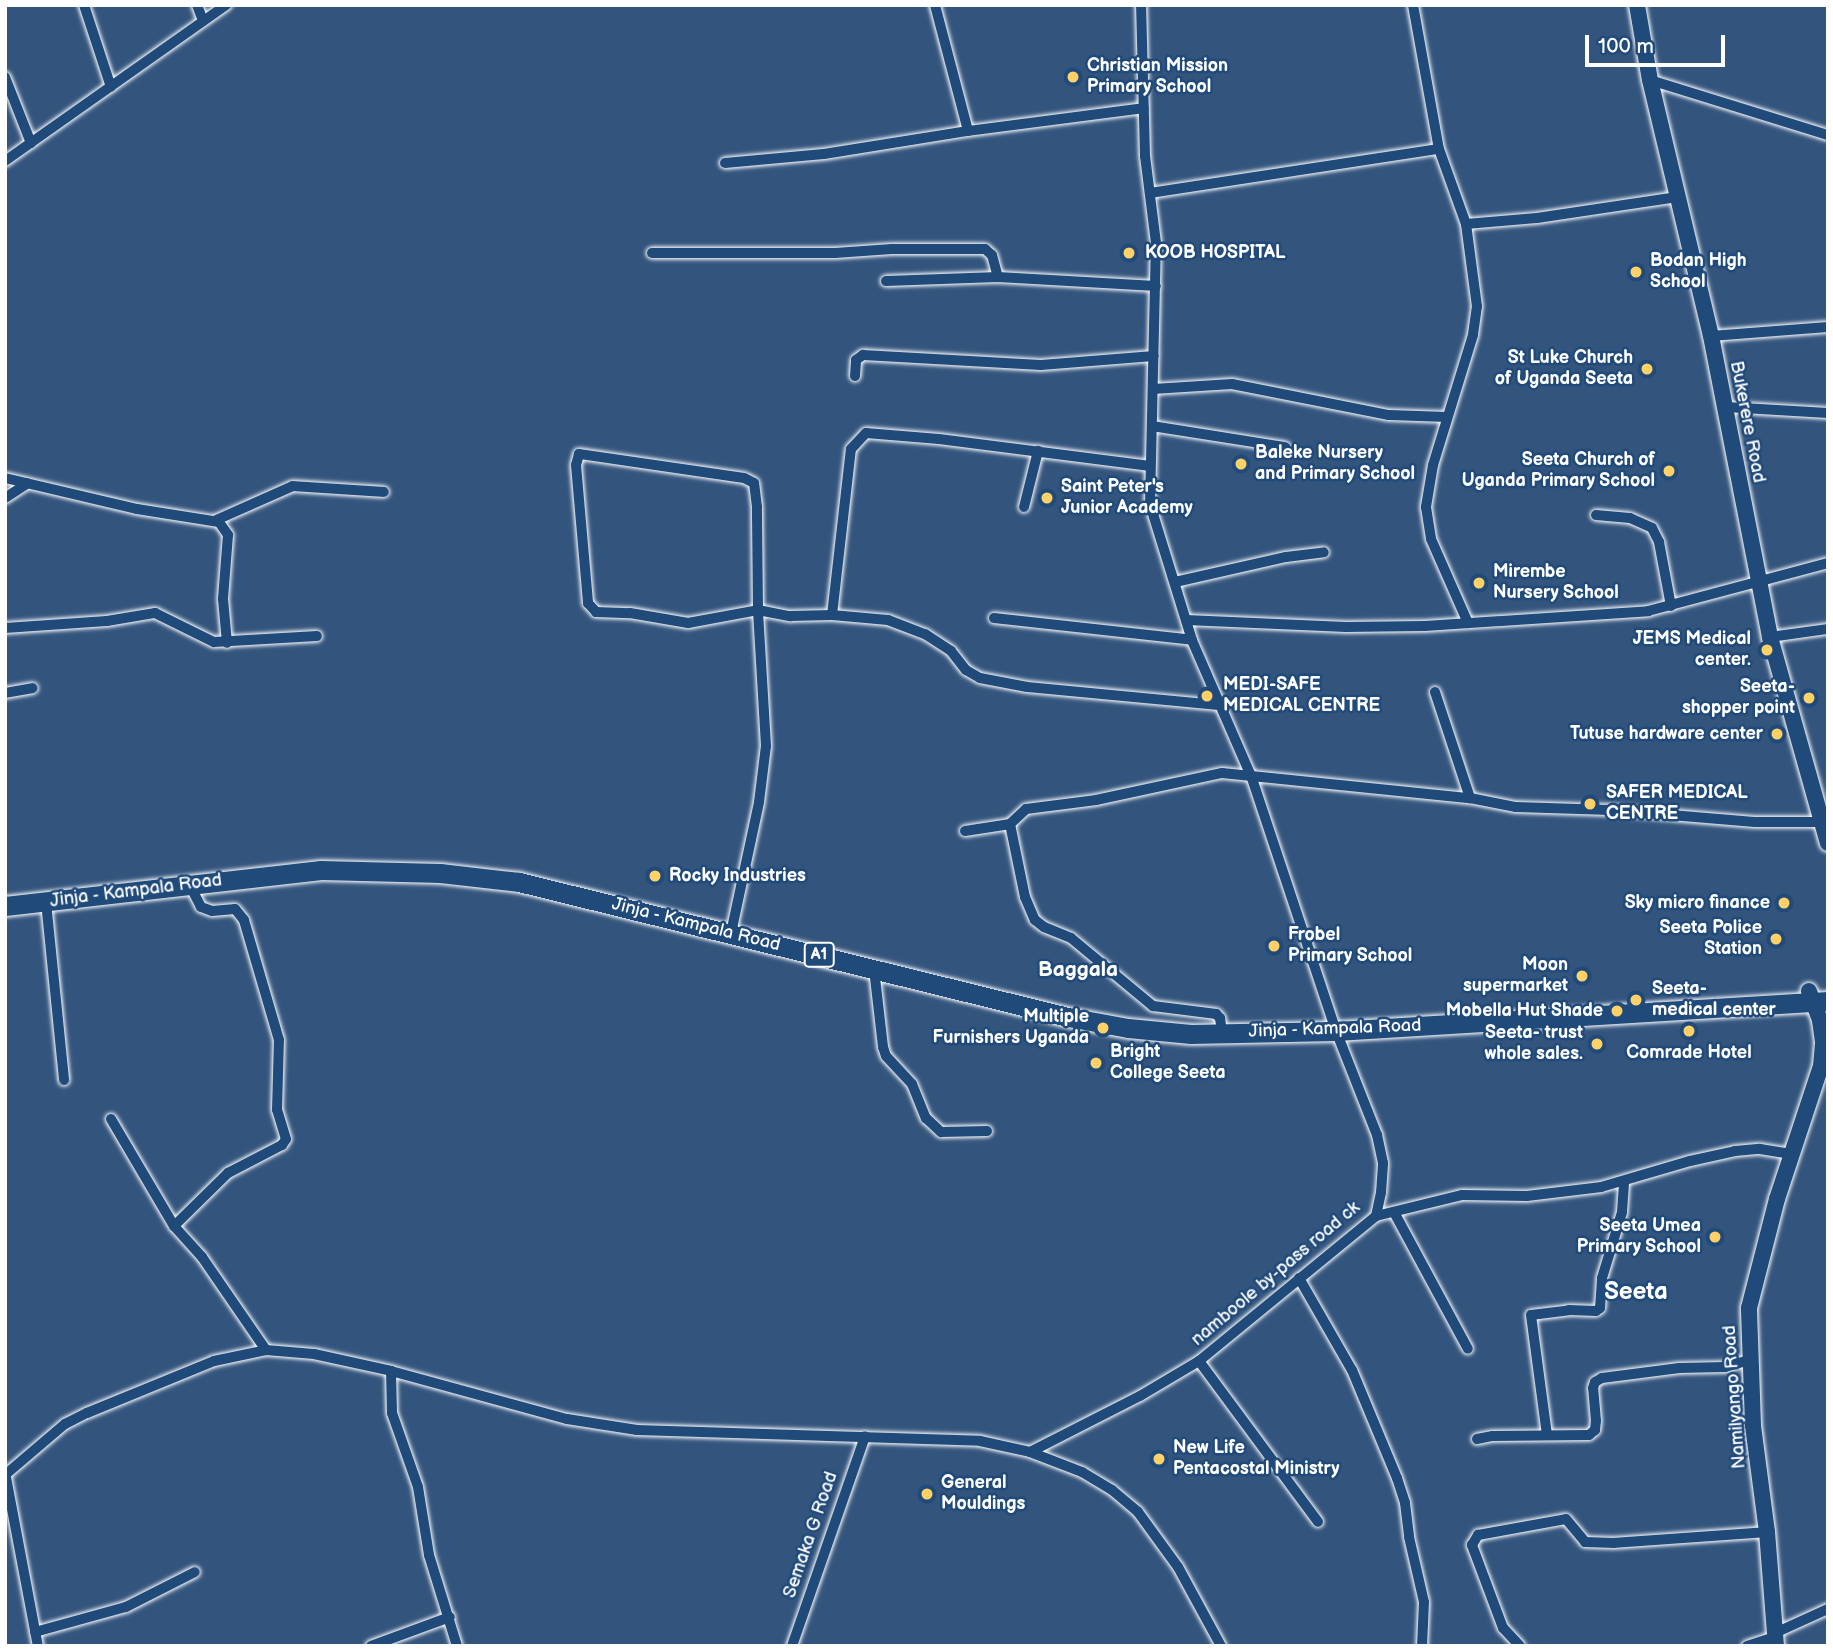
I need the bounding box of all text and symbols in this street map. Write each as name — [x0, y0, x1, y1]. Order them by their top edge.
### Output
scale bar — [1588, 21, 1728, 65]
text: 100 m — [1598, 34, 1654, 59]
place label: Christian Mission Primary School — [1087, 56, 1228, 98]
marker: Christian Mission Primary School — [1065, 69, 1081, 85]
place label: KOOB HOSPITAL — [1145, 242, 1285, 264]
marker: KOOB HOSPITAL — [1119, 243, 1139, 263]
place label: Bodan High School — [1650, 251, 1746, 294]
marker: Bodan High School — [1628, 264, 1644, 280]
place label: St Luke Church of Uganda Seeta — [1495, 348, 1633, 390]
street label: Bukerere Road — [1725, 359, 1769, 485]
marker: St Luke Church of Uganda Seeta — [1639, 361, 1655, 377]
place label: Baleke Nursery and Primary School — [1255, 443, 1416, 486]
place label: Seeta Church of Uganda Primary School — [1461, 450, 1655, 492]
marker: Baleke Nursery and Primary School — [1233, 456, 1249, 472]
marker: Seeta Church of Uganda Primary School — [1661, 463, 1677, 479]
place label: Saint Peter's Junior Academy — [1061, 477, 1193, 520]
marker: Saint Peter's Junior Academy — [1039, 490, 1055, 506]
place label: Mirembe Nursery School — [1493, 562, 1619, 604]
marker: Mirembe Nursery School — [1471, 575, 1487, 591]
place label: JEMS Medical center. — [1633, 629, 1751, 672]
marker: JEMS Medical center. — [1757, 640, 1777, 660]
place label: MEDI-SAFE MEDICAL CENTRE — [1223, 675, 1380, 718]
place label: Seeta- shopper point — [1682, 677, 1795, 720]
marker: MEDI-SAFE MEDICAL CENTRE — [1197, 686, 1217, 706]
marker: Seeta- shopper point — [1801, 690, 1817, 706]
place label: Tutuse hardware center — [1570, 723, 1763, 745]
marker: Tutuse hardware center — [1769, 726, 1785, 742]
place label: SAFER MEDICAL CENTRE — [1606, 783, 1748, 826]
marker: SAFER MEDICAL CENTRE — [1580, 794, 1600, 814]
place label: Rocky Industries — [669, 865, 806, 887]
marker: Rocky Industries — [647, 868, 663, 884]
street label: Jinja - Kampala Road — [48, 870, 224, 912]
place label: Sky micro finance — [1624, 892, 1770, 914]
street label: Jinja - Kampala Road — [609, 893, 783, 957]
marker: Sky micro finance — [1776, 895, 1792, 911]
place label: Seeta Police Station — [1660, 918, 1762, 960]
place label: Frobel Primary School — [1288, 925, 1413, 968]
marker: Seeta Police Station — [1768, 931, 1784, 947]
marker: Frobel Primary School — [1266, 938, 1282, 954]
road number: A1 — [803, 942, 835, 967]
place label: Moon supermarket — [1463, 955, 1568, 998]
district label: Baggala — [1038, 957, 1118, 983]
marker: Moon supermarket — [1574, 968, 1590, 984]
place label: Seeta- medical center — [1652, 979, 1776, 1021]
marker: Seeta- medical center — [1626, 990, 1646, 1010]
place label: Mobella Hut Shade — [1446, 1000, 1603, 1022]
marker: Mobella Hut Shade — [1609, 1003, 1625, 1019]
place label: Multiple Furnishers Uganda — [932, 1007, 1089, 1050]
street label: Jinja - Kampala Road — [1247, 1015, 1423, 1043]
marker: Multiple Furnishers Uganda — [1095, 1020, 1111, 1036]
place label: Seeta- trust whole sales. — [1485, 1023, 1583, 1066]
marker: Comrade Hotel — [1681, 1023, 1697, 1039]
marker: Seeta- trust whole sales. — [1589, 1036, 1605, 1052]
place label: Bright College Seeta — [1110, 1042, 1226, 1084]
place label: Comrade Hotel — [1626, 1042, 1752, 1064]
marker: Bright College Seeta — [1088, 1055, 1104, 1071]
street label: namboole by-pass road ck — [1187, 1197, 1365, 1351]
place label: Seeta Umea Primary School — [1576, 1216, 1701, 1258]
marker: Seeta Umea Primary School — [1707, 1229, 1723, 1245]
district label: Seeta — [1604, 1278, 1668, 1306]
street label: Namilyango Road — [1719, 1324, 1751, 1470]
place label: New Life Pentacostal Ministry — [1173, 1438, 1339, 1480]
marker: New Life Pentacostal Ministry — [1151, 1451, 1167, 1467]
street label: Semaka G Road — [779, 1469, 843, 1601]
place label: General Mouldings — [941, 1473, 1025, 1516]
marker: General Mouldings — [919, 1486, 935, 1502]

